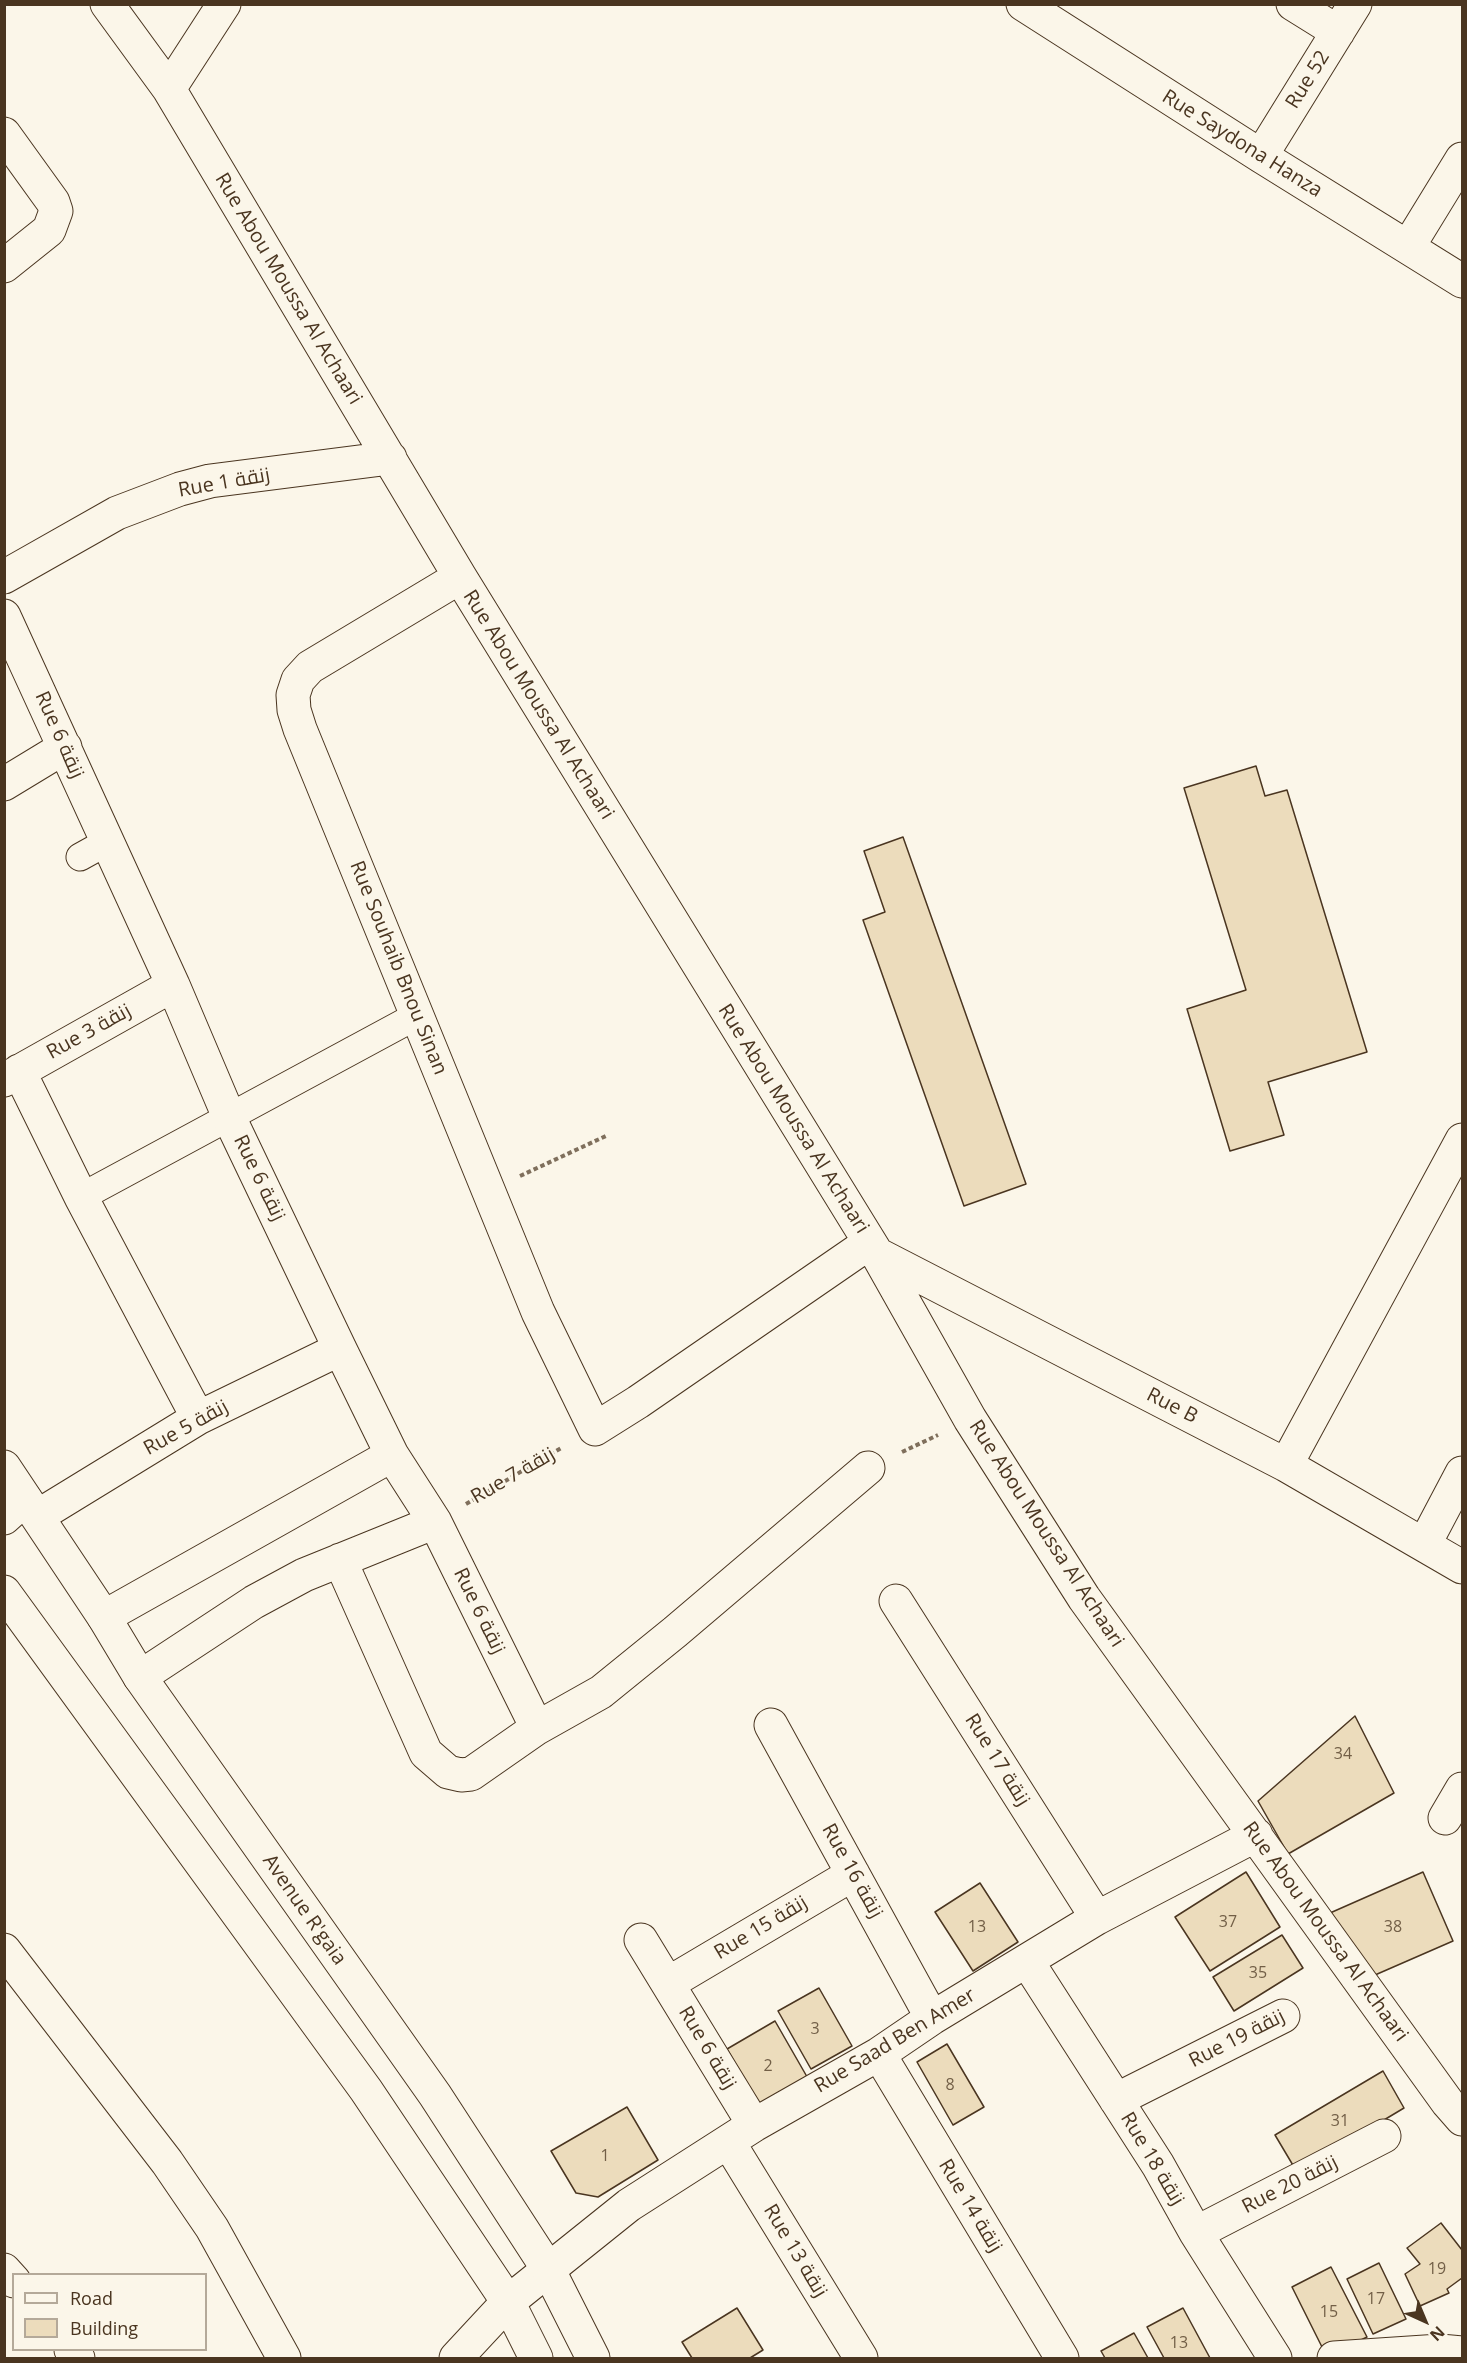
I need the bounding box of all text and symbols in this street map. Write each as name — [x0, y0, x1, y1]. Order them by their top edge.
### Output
street label: Rue 52 — [1281, 47, 1335, 113]
street label: Rue Saydona Hanza — [1157, 85, 1327, 203]
street label: Rue Abou Moussa Al Achaari — [209, 169, 367, 409]
street label: Rue 1 زنقة — [176, 463, 272, 503]
street label: Rue Abou Moussa Al Achaari — [457, 586, 619, 824]
street label: Rue 6 زنقة — [29, 688, 89, 782]
street label: Rue Souhaib Bnou Sinan — [344, 858, 452, 1078]
street label: Rue 3 زنقة — [43, 999, 135, 1065]
street label: Rue Abou Moussa Al Achaari — [712, 1000, 874, 1238]
street label: Rue 6 زنقة — [228, 1131, 290, 1225]
street label: Rue B — [1143, 1383, 1201, 1429]
street label: Rue 5 زنقة — [140, 1395, 232, 1461]
street label: Rue Abou Moussa Al Achaari — [964, 1416, 1128, 1652]
street label: Rue 7 زنقة — [467, 1442, 559, 1510]
street label: Rue 6 زنقة — [448, 1564, 510, 1658]
street label: Rue 17 زنقة — [959, 1710, 1035, 1810]
house number: 34 — [1334, 1744, 1352, 1764]
street label: Rue Abou Moussa Al Achaari — [1237, 1817, 1413, 2047]
street label: Rue 16 زنقة — [816, 1820, 888, 1922]
street label: Avenue R'gaia — [257, 1850, 351, 1970]
street label: Rue 15 زنقة — [710, 1891, 812, 1965]
house number: 37 — [1219, 1912, 1237, 1932]
house number: 13 — [968, 1917, 986, 1937]
house number: 38 — [1384, 1917, 1402, 1937]
house number: 35 — [1249, 1963, 1267, 1983]
street label: Rue Saad Ben Amer — [810, 1983, 980, 2099]
street label: Rue 6 زنقة — [673, 2002, 741, 2094]
street label: Rue 19 زنقة — [1185, 2005, 1289, 2073]
house number: 3 — [810, 2019, 820, 2039]
house number: 2 — [763, 2056, 773, 2076]
house number: 8 — [945, 2075, 955, 2095]
street label: Rue 18 زنقة — [1115, 2108, 1189, 2210]
house number: 31 — [1331, 2111, 1349, 2131]
house number: 1 — [600, 2146, 610, 2166]
street label: Rue 20 زنقة — [1238, 2151, 1342, 2219]
street label: Rue 14 زنقة — [933, 2155, 1007, 2257]
street label: Rue 13 زنقة — [758, 2200, 832, 2302]
house number: 19 — [1428, 2259, 1446, 2279]
legend — [12, 2273, 207, 2351]
text: Road — [70, 2286, 113, 2310]
house number: 17 — [1367, 2289, 1385, 2309]
north arrow — [1395, 2291, 1455, 2351]
house number: 15 — [1320, 2302, 1338, 2322]
text: Building — [70, 2316, 138, 2340]
text: N — [1425, 2322, 1450, 2346]
house number: 13 — [1170, 2333, 1188, 2353]

